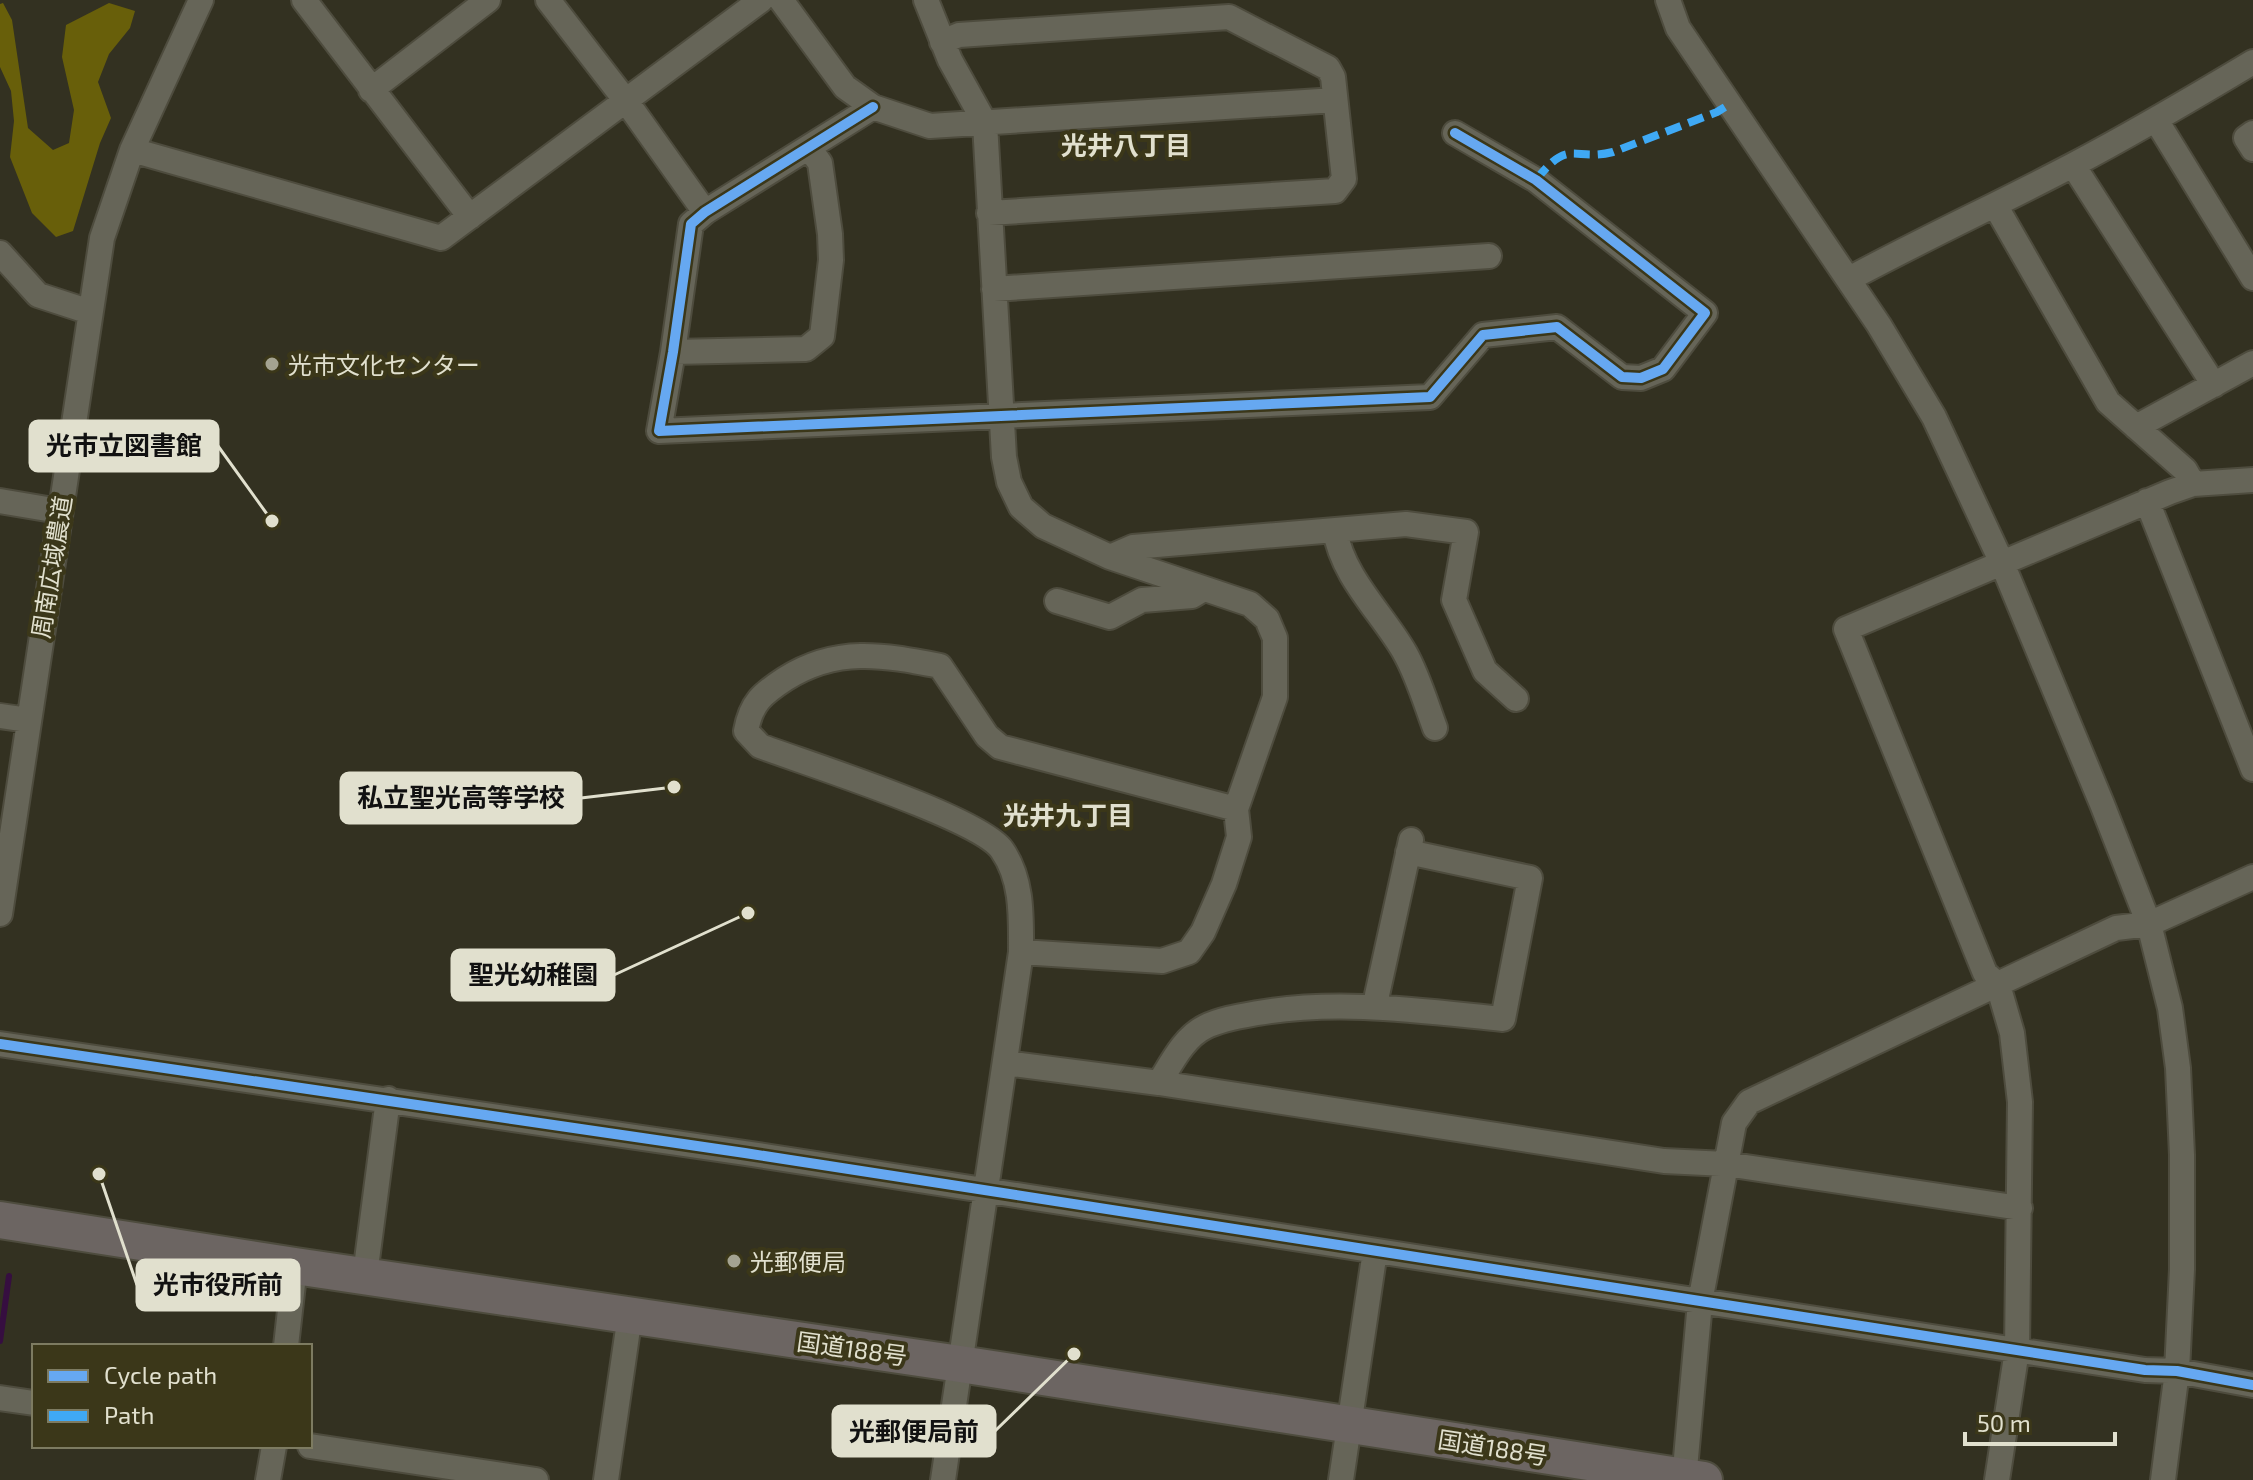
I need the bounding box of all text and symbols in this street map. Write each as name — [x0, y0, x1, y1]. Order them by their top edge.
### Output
district label: 光井八丁目 — [1061, 129, 1191, 160]
place label: 光市文化センター — [288, 350, 480, 379]
marker: 光市文化センター — [263, 355, 281, 373]
callout: 光市立図書館 — [30, 421, 218, 471]
text: 光市立図書館 — [46, 429, 202, 460]
street label: 周南広域農道 — [25, 494, 77, 640]
callout: 私立聖光高等学校 — [341, 773, 581, 823]
text: 私立聖光高等学校 — [357, 781, 565, 812]
district label: 光井九丁目 — [1003, 799, 1133, 830]
callout: 聖光幼稚園 — [452, 950, 614, 1000]
text: 聖光幼稚園 — [468, 958, 598, 989]
place label: 光郵便局 — [750, 1247, 846, 1276]
marker: 光郵便局 — [725, 1252, 743, 1270]
callout: 光市役所前 — [137, 1260, 299, 1310]
text: 光市役所前 — [153, 1268, 283, 1299]
street label: 国道188号 — [795, 1326, 909, 1370]
legend — [32, 1344, 312, 1448]
text: Cycle path — [104, 1360, 217, 1389]
scale bar — [1965, 1396, 2115, 1446]
text: Path — [104, 1400, 154, 1429]
callout: 光郵便局前 — [833, 1406, 995, 1456]
text: 50 m — [1977, 1408, 2031, 1437]
text: 光郵便局前 — [849, 1415, 979, 1446]
street label: 国道188号 — [1436, 1424, 1550, 1470]

